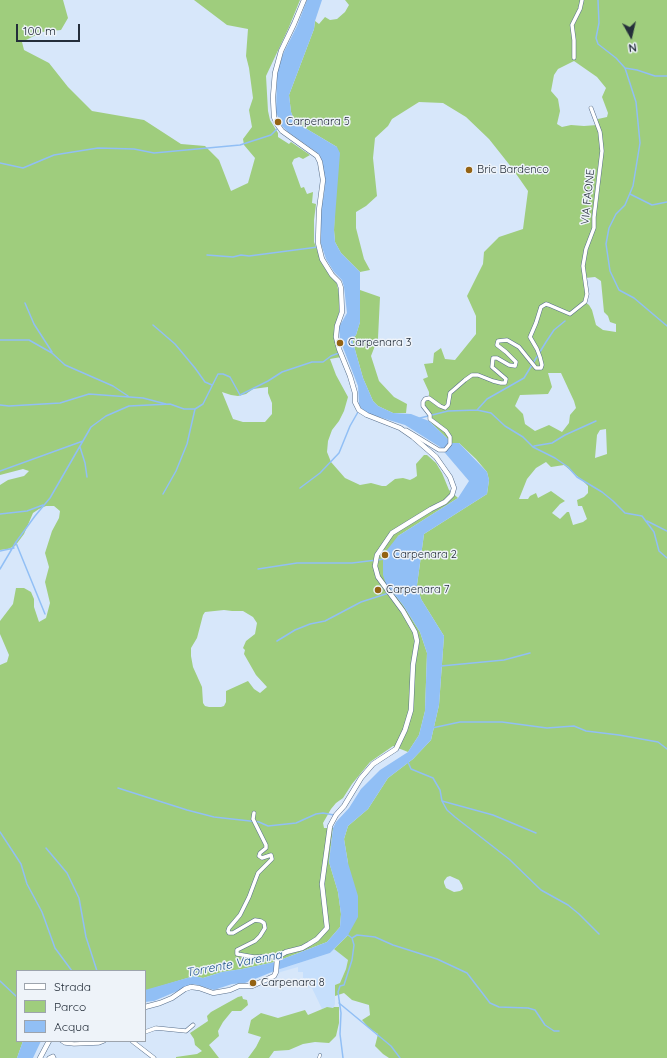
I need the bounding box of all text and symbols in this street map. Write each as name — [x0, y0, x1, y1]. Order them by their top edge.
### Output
scale bar — [18, 16, 82, 42]
north arrow — [611, 16, 651, 56]
text: 100 m — [23, 23, 56, 38]
text: N — [628, 40, 638, 55]
place label: Carpenara 5 — [286, 115, 350, 129]
marker: Carpenara 5 — [273, 117, 283, 127]
place label: Bric Bardenco — [477, 163, 549, 177]
marker: Bric Bardenco — [464, 165, 474, 175]
street label: VIA FAONE — [579, 169, 597, 225]
place label: Carpenara 3 — [348, 336, 412, 350]
marker: Carpenara 3 — [335, 338, 345, 348]
place label: Carpenara 2 — [393, 548, 457, 562]
marker: Carpenara 2 — [380, 550, 390, 560]
place label: Carpenara 7 — [386, 583, 449, 597]
marker: Carpenara 7 — [373, 585, 383, 595]
water label: Torrente Varenna — [185, 948, 283, 980]
legend — [16, 970, 146, 1042]
place label: Carpenara 8 — [261, 976, 325, 990]
marker: Carpenara 8 — [248, 978, 258, 988]
text: Strada — [54, 979, 91, 994]
text: Parco — [54, 999, 86, 1014]
text: Acqua — [54, 1019, 89, 1034]

